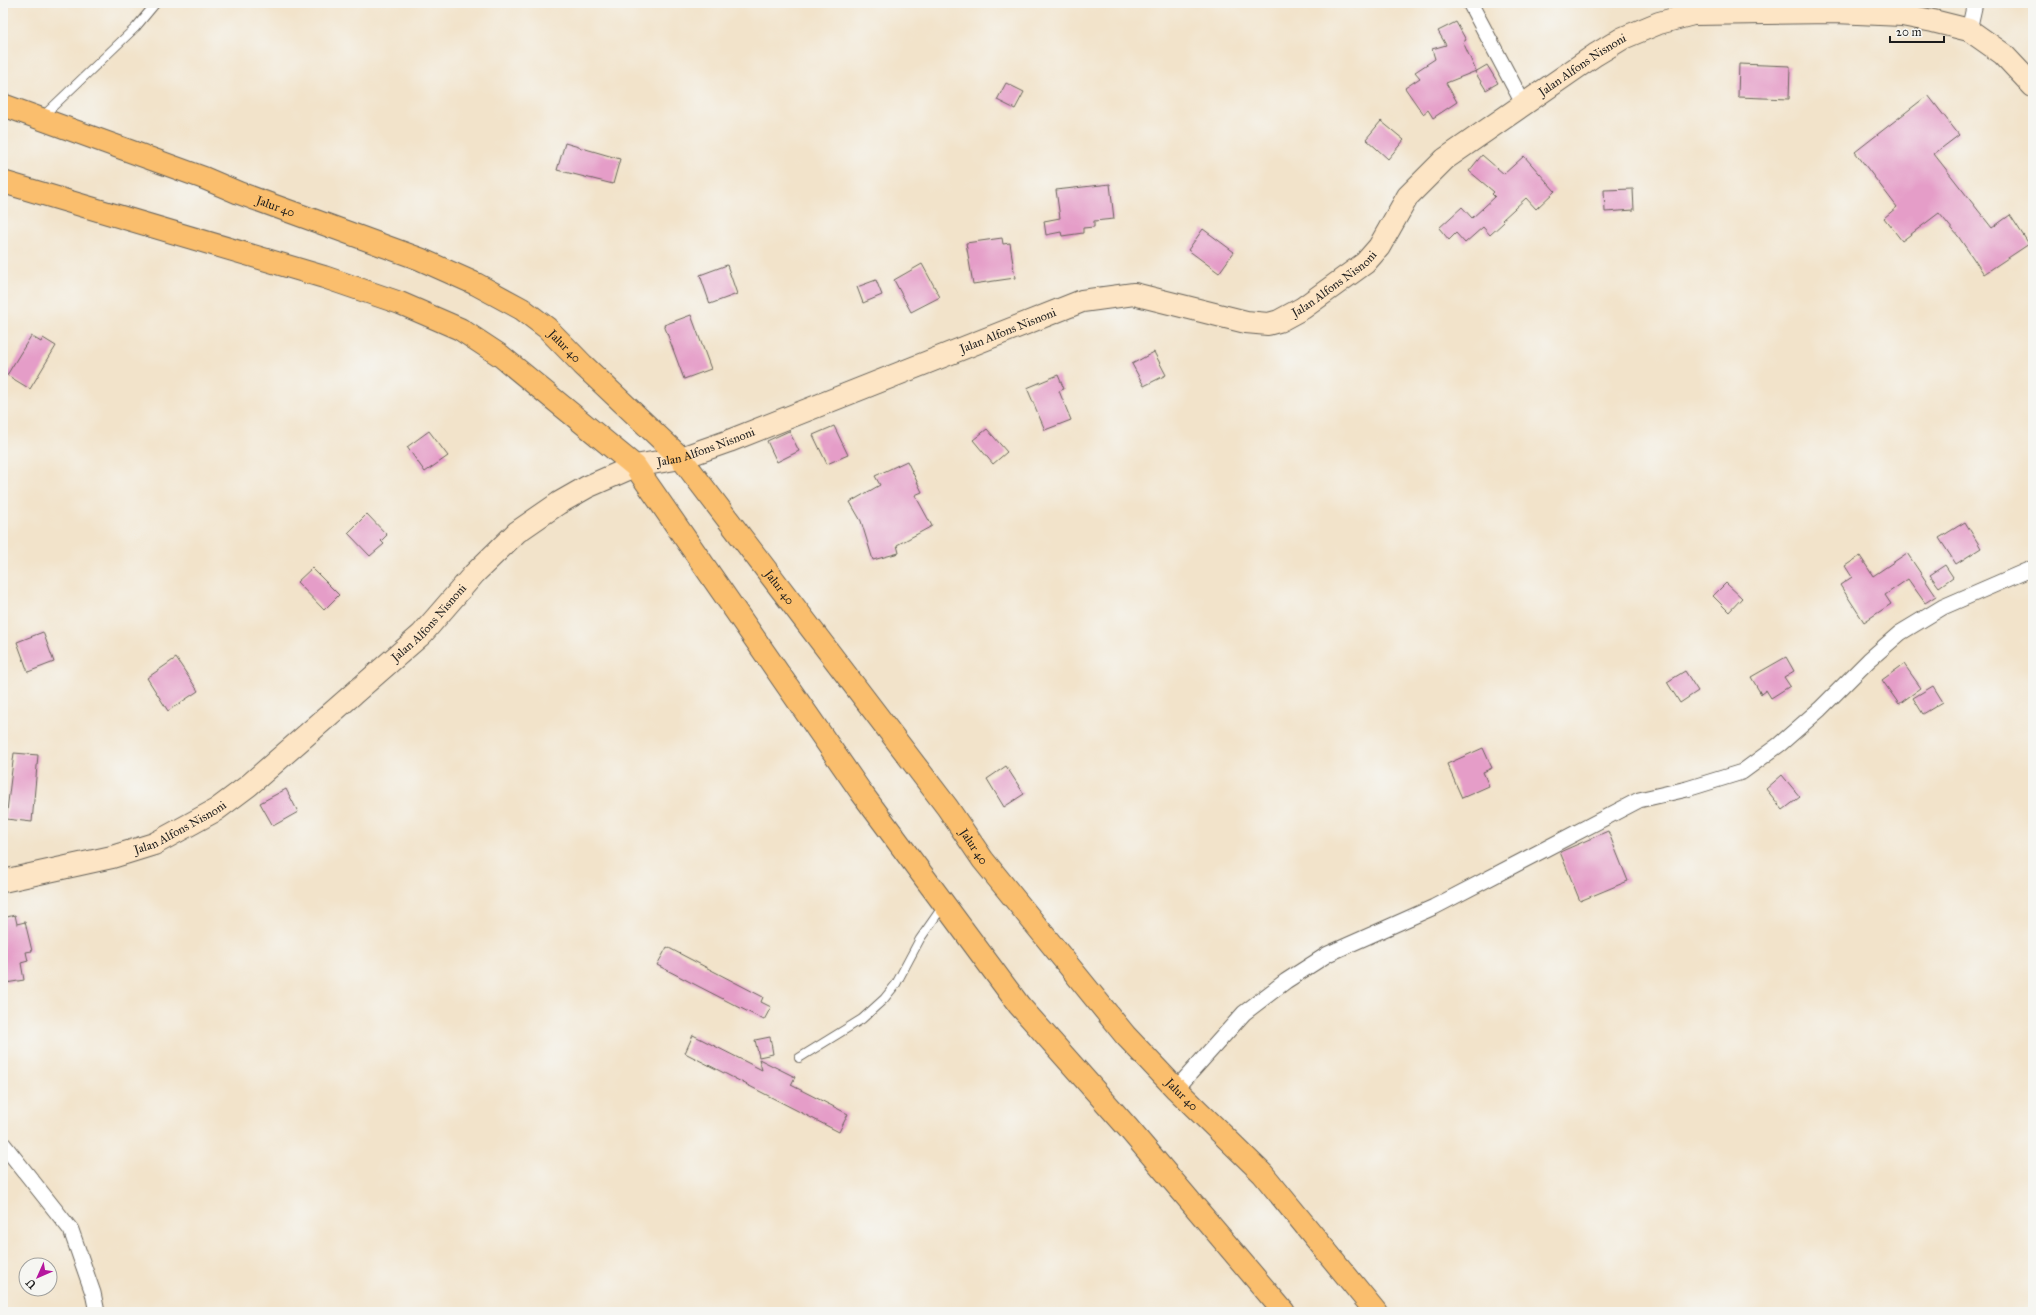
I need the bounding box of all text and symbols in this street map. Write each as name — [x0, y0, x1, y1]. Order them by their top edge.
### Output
scale bar — [1890, 18, 1944, 44]
text: 20 m — [1896, 25, 1922, 39]
street label: Jalan Alfons Nisnoni — [1534, 30, 1629, 101]
street label: Jalur 40 — [252, 192, 297, 220]
street label: Jalan Alfons Nisnoni — [1288, 247, 1380, 322]
street label: Jalan Alfons Nisnoni — [956, 305, 1059, 357]
street label: Jalur 40 — [544, 326, 584, 365]
street label: Jalan Alfons Nisnoni — [654, 424, 757, 470]
street label: Jalur 40 — [760, 566, 797, 607]
street label: Jalan Alfons Nisnoni — [387, 581, 470, 667]
street label: Jalan Alfons Nisnoni — [130, 797, 229, 858]
street label: Jalur 40 — [955, 824, 991, 867]
street label: Jalur 40 — [1161, 1074, 1201, 1114]
north arrow — [18, 1257, 58, 1297]
text: U — [23, 1276, 39, 1291]

